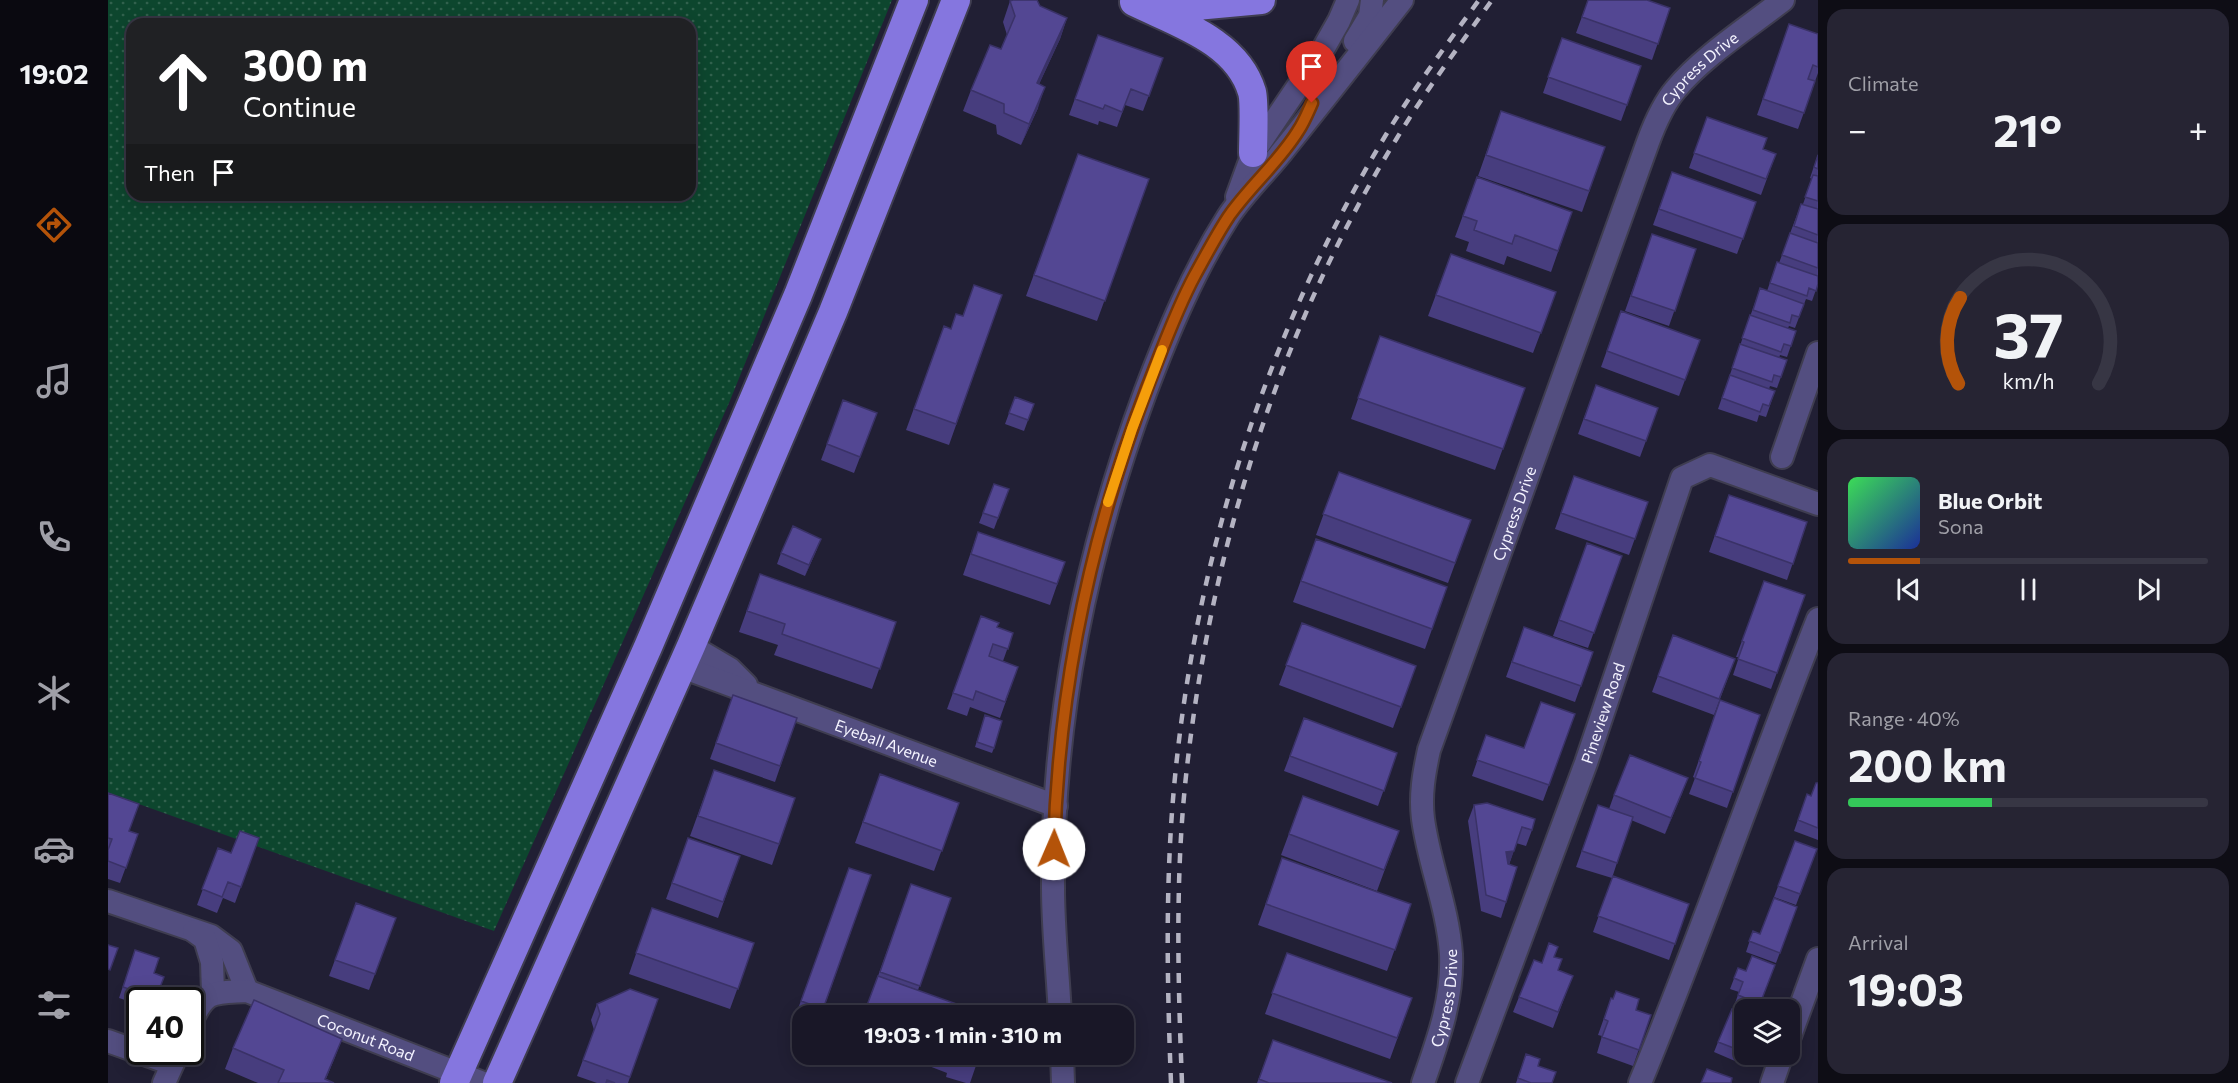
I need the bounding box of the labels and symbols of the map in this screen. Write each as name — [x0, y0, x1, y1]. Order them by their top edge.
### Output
street label: Cypress Drive — [1657, 27, 1741, 109]
pin — [1286, 41, 1337, 103]
street label: Cypress Drive — [1488, 463, 1540, 563]
street label: Pineview Road — [1576, 660, 1628, 766]
street label: Eyeball Avenue — [833, 715, 941, 770]
position arrow — [1022, 817, 1086, 881]
street label: Cypress Drive — [1426, 949, 1460, 1049]
speed limit sign: 40 — [126, 987, 204, 1065]
street label: Coconut Road — [314, 1009, 417, 1064]

